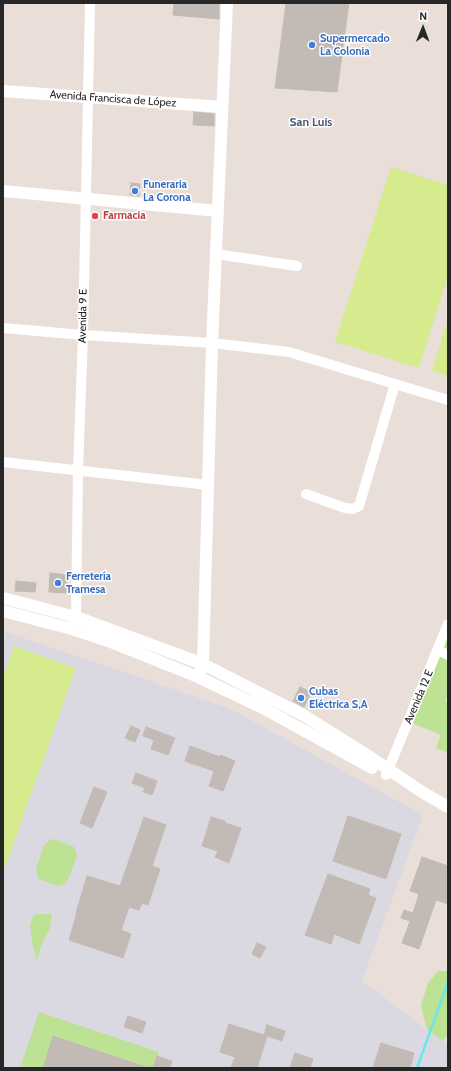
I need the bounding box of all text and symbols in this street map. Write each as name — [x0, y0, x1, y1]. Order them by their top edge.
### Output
north arrow — [403, 8, 443, 48]
text: N — [419, 9, 427, 23]
place label: Supermercado La Colonia — [320, 32, 390, 58]
marker: Supermercado La Colonia — [307, 40, 317, 50]
street label: Avenida Francisca de López — [49, 88, 177, 110]
district label: San Luis — [290, 115, 332, 129]
place label: Funeraria La Corona — [143, 178, 191, 204]
marker: Funeraria La Corona — [130, 186, 140, 196]
place label: Farmacia — [103, 209, 146, 223]
marker: Farmacia — [90, 211, 100, 221]
street label: Avenida 9 E — [76, 289, 90, 343]
place label: Ferretería Tramesa — [66, 570, 111, 596]
marker: Ferretería Tramesa — [53, 578, 63, 588]
street label: Avenida 12 E — [402, 668, 436, 726]
place label: Cubas Eléctrica S,A — [309, 685, 368, 711]
marker: Cubas Eléctrica S,A — [296, 693, 306, 703]

